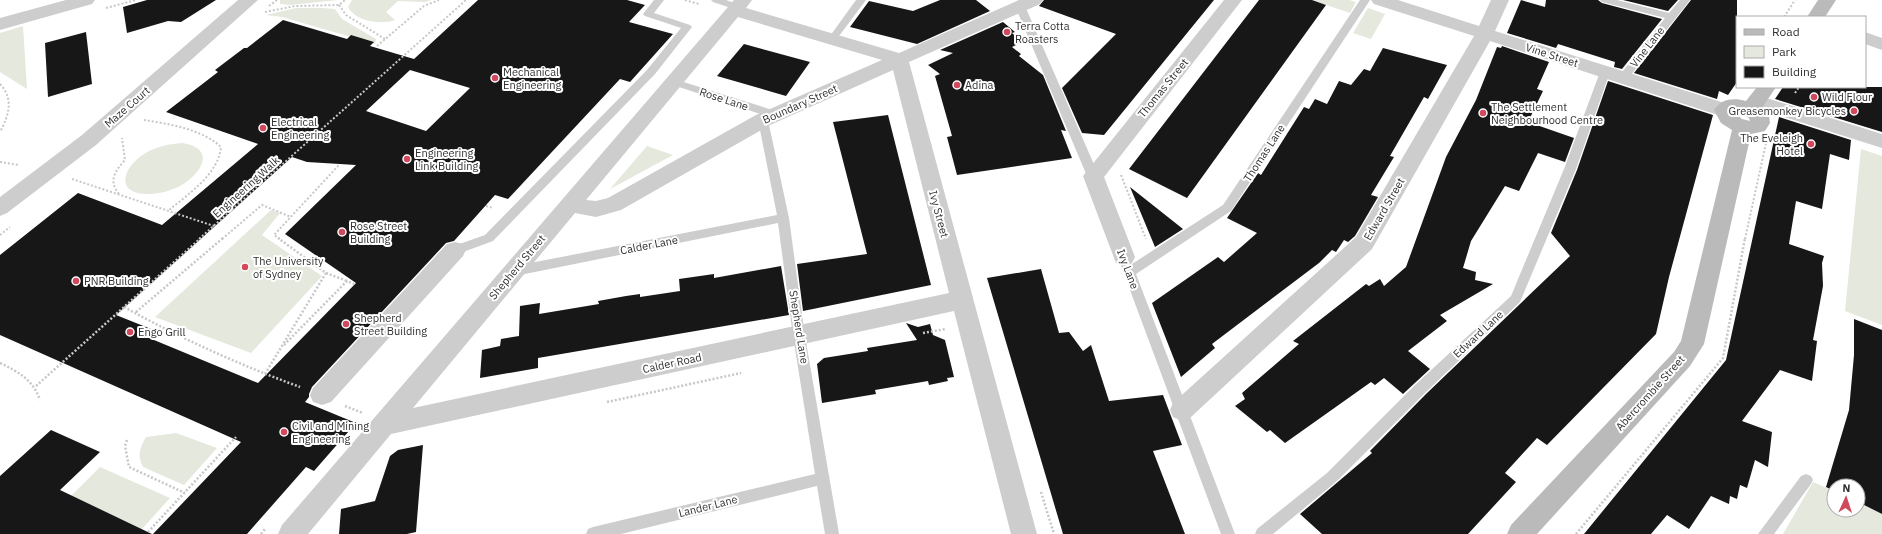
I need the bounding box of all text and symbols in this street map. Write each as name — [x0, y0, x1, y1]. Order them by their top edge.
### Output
legend — [1736, 16, 1866, 88]
place label: Terra Cotta Roasters — [1015, 19, 1070, 46]
street label: Vine Lane — [1627, 24, 1667, 70]
text: Road — [1772, 24, 1800, 39]
marker: Terra Cotta Roasters — [1002, 27, 1012, 37]
street label: Vine Street — [1524, 40, 1580, 70]
text: Park — [1772, 44, 1797, 59]
street label: Thomas Street — [1135, 55, 1191, 121]
text: Building — [1772, 64, 1817, 79]
place label: Mechanical Engineering — [503, 65, 562, 92]
marker: Mechanical Engineering — [490, 73, 500, 83]
place label: Adina — [965, 78, 993, 92]
marker: Adina — [952, 80, 962, 90]
street label: Boundary Street — [760, 81, 840, 127]
street label: Maze Court — [101, 83, 153, 131]
street label: Rose Lane — [698, 85, 750, 113]
place label: Wild Flour — [1822, 90, 1872, 104]
marker: Wild Flour — [1809, 92, 1819, 102]
place label: The Settlement Neighbourhood Centre — [1491, 100, 1603, 127]
place label: Greasemonkey Bicycles — [1729, 104, 1846, 118]
marker: Greasemonkey Bicycles — [1849, 106, 1859, 116]
marker: The Settlement Neighbourhood Centre — [1478, 108, 1488, 118]
place label: Electrical Engineering — [271, 115, 330, 142]
street label: Thomas Lane — [1240, 122, 1288, 184]
marker: Electrical Engineering — [258, 123, 268, 133]
place label: The Eveleigh Hotel — [1740, 131, 1803, 158]
marker: The Eveleigh Hotel — [1806, 139, 1816, 149]
place label: Engineering Link Building — [415, 146, 478, 173]
street label: Engineering Walk — [210, 153, 283, 221]
marker: Engineering Link Building — [402, 154, 412, 164]
street label: Edward Street — [1360, 175, 1408, 243]
street label: Ivy Street — [926, 189, 952, 239]
place label: Rose Street Building — [350, 219, 407, 246]
marker: Rose Street Building — [337, 227, 347, 237]
street label: Shepherd Street — [486, 232, 548, 302]
street label: Calder Lane — [619, 233, 679, 257]
street label: Ivy Lane — [1114, 247, 1142, 291]
place label: The University of Sydney — [253, 254, 324, 281]
marker: The University of Sydney — [240, 262, 250, 272]
place label: PNR Building — [84, 274, 149, 288]
marker: PNR Building — [71, 276, 81, 286]
street label: Shepherd Lane — [786, 289, 812, 365]
street label: Edward Lane — [1450, 307, 1506, 361]
place label: Shepherd Street Building — [354, 311, 427, 338]
marker: Shepherd Street Building — [341, 319, 351, 329]
place label: Engo Grill — [138, 325, 186, 339]
marker: Engo Grill — [125, 327, 135, 337]
street label: Calder Road — [641, 350, 703, 376]
street label: Abercrombie Street — [1612, 352, 1688, 434]
place label: Civil and Mining Engineering — [292, 419, 369, 446]
marker: Civil and Mining Engineering — [279, 427, 289, 437]
north arrow — [1826, 478, 1866, 518]
text: N — [1842, 481, 1851, 495]
street label: Lander Lane — [677, 492, 739, 520]

